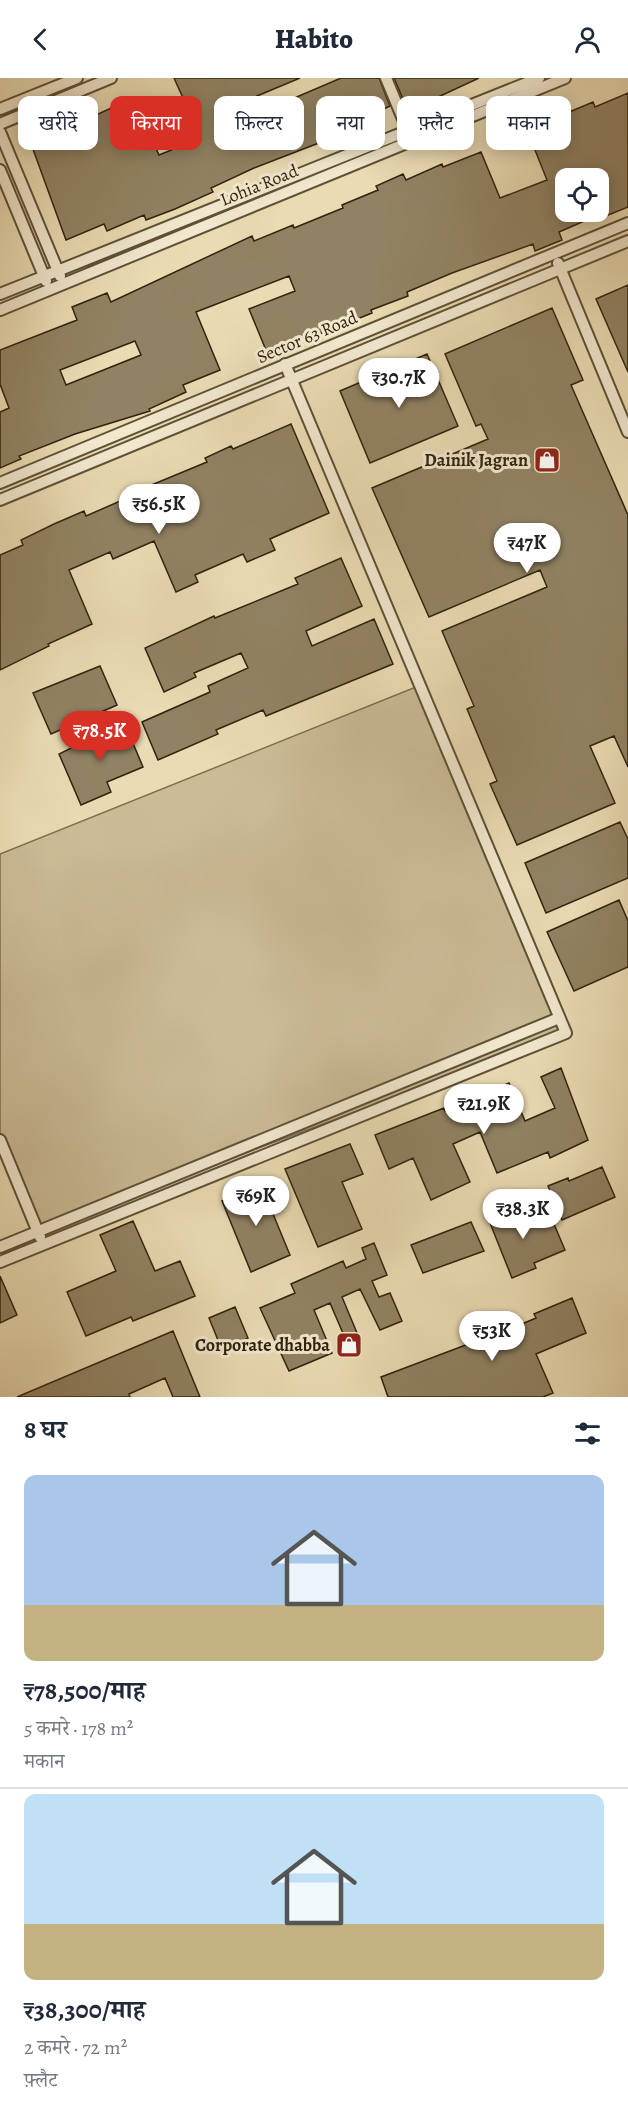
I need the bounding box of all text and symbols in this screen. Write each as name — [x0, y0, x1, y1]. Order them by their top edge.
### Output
text: Habito — [275, 21, 353, 57]
icon: back — [24, 23, 57, 56]
icon: person — [571, 23, 604, 56]
chip: खरीदें — [18, 96, 98, 150]
chip: किराया — [110, 96, 202, 150]
chip: फ़िल्टर — [214, 96, 304, 150]
chip: नया — [316, 96, 385, 150]
chip: फ़्लैट — [397, 96, 474, 150]
chip: मकान — [486, 96, 571, 150]
street label: Lohia Road — [216, 158, 302, 212]
map controls — [555, 168, 609, 222]
button: locate — [555, 168, 609, 222]
street label: Sector 63 Road — [253, 305, 361, 369]
pin: ₹30.7K — [350, 358, 448, 409]
text: ₹30.7K — [372, 364, 426, 391]
shop icon: Dainik Jagran — [532, 445, 562, 475]
place label: Dainik Jagran — [424, 448, 528, 472]
pin: ₹56.5K — [110, 484, 208, 535]
text: ₹56.5K — [133, 490, 185, 517]
pin: ₹47K — [491, 523, 563, 574]
text: ₹47K — [508, 529, 546, 556]
pin: ₹78.5K — [51, 711, 149, 762]
text: ₹78.5K — [74, 717, 126, 744]
pin: ₹21.9K — [435, 1084, 533, 1135]
text: ₹21.9K — [458, 1090, 510, 1117]
pin: ₹69K — [220, 1176, 292, 1227]
text: ₹69K — [236, 1182, 276, 1209]
pin: ₹38.3K — [474, 1189, 572, 1240]
text: ₹38.3K — [497, 1195, 549, 1222]
pin: ₹53K — [456, 1311, 528, 1362]
text: ₹53K — [473, 1317, 511, 1344]
shop icon: Corporate dhabba — [334, 1330, 364, 1360]
place label: Corporate dhabba — [195, 1333, 330, 1357]
text: 8 घर — [24, 1412, 67, 1447]
icon: filters — [571, 1417, 604, 1450]
icon: home — [260, 1514, 368, 1622]
text: ₹78,500/माह — [24, 1673, 145, 1708]
text: 5 कमरे · 178 m² — [24, 1715, 133, 1742]
text: मकान — [24, 1748, 65, 1775]
icon: home — [260, 1833, 368, 1941]
text: ₹38,300/माह — [24, 1992, 145, 2027]
text: 2 कमरे · 72 m² — [24, 2034, 127, 2061]
text: फ़्लैट — [24, 2067, 57, 2094]

